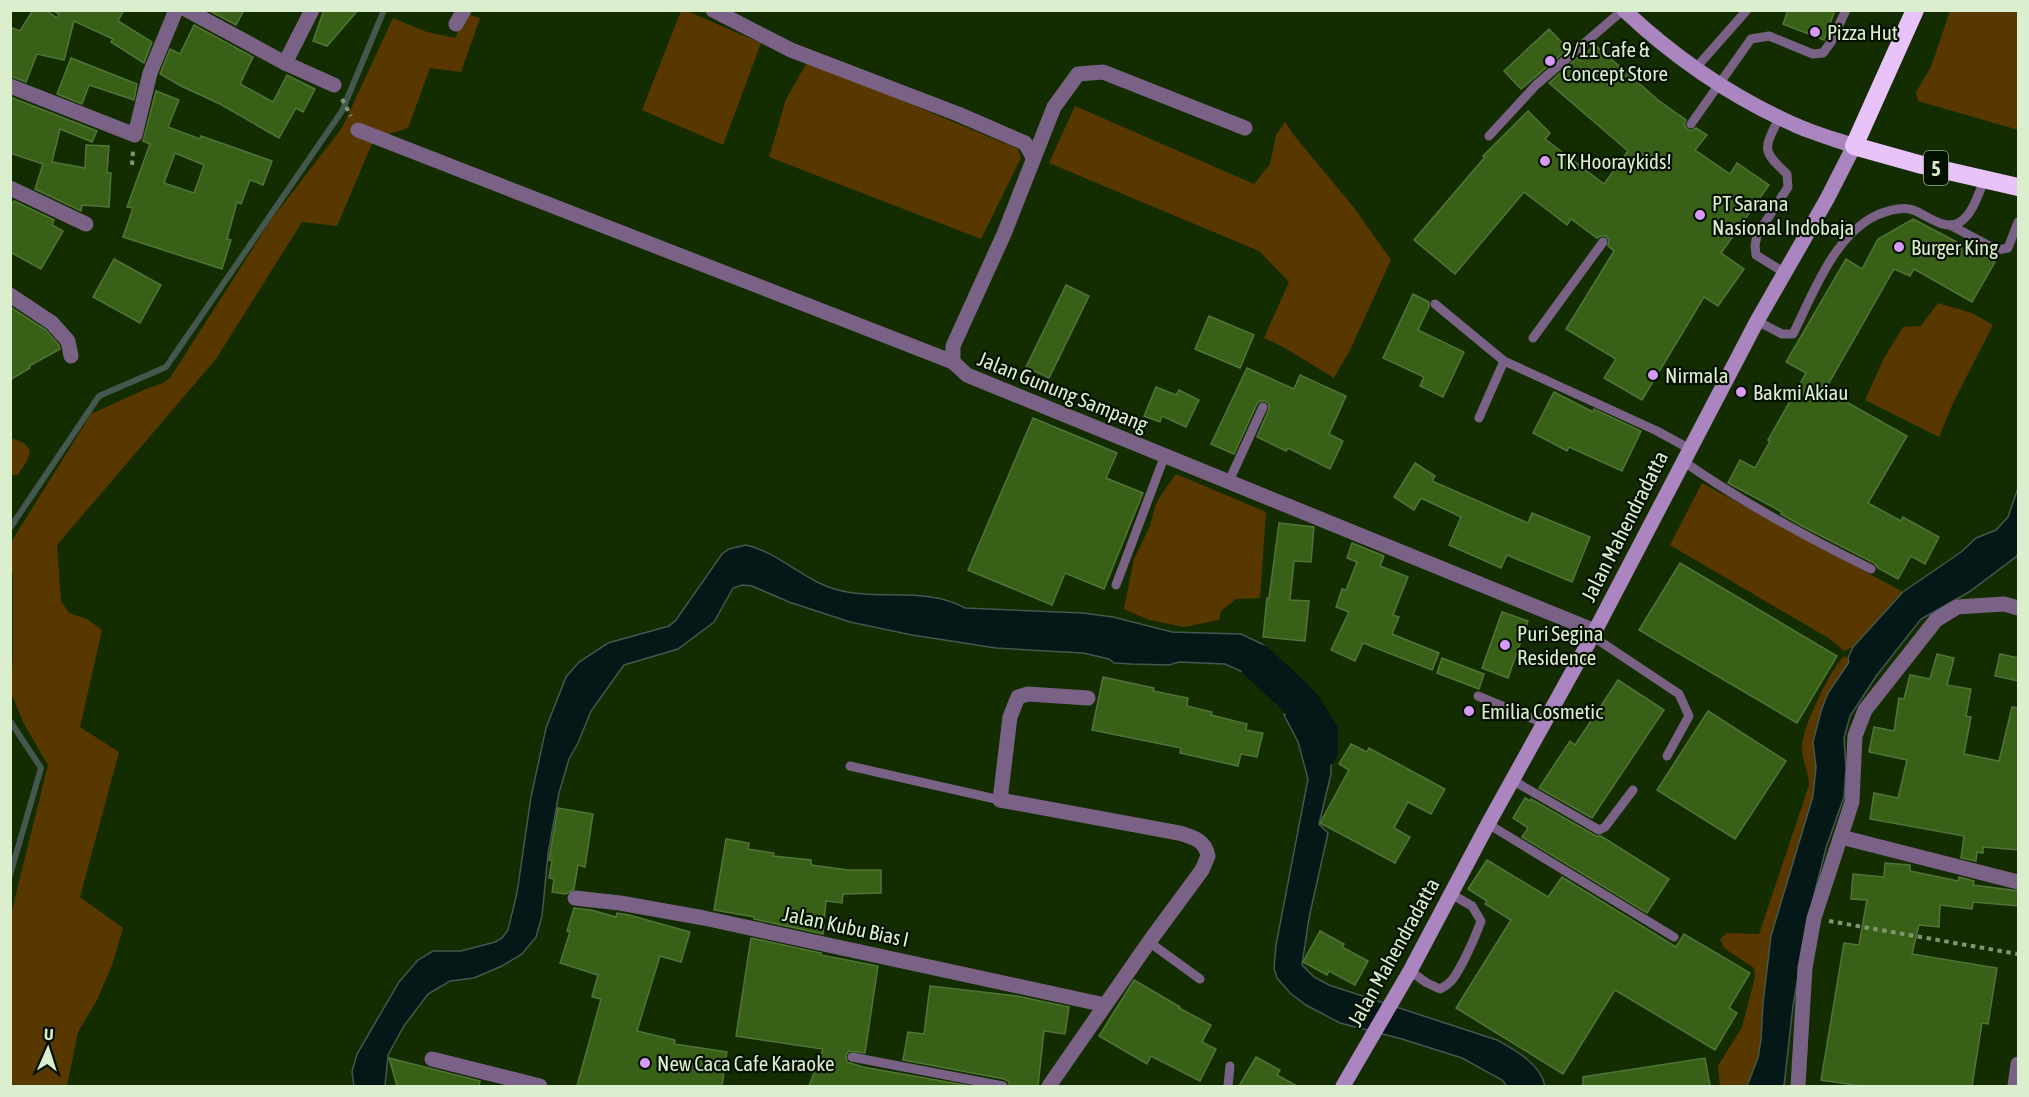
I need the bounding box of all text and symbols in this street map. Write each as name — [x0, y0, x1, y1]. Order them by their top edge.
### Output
place label: Pizza Hut — [1827, 20, 1898, 44]
marker: Pizza Hut — [1808, 25, 1822, 39]
place label: 9/11 Cafe & Concept Store — [1562, 37, 1668, 85]
marker: 9/11 Cafe & Concept Store — [1543, 54, 1557, 68]
place label: TK Hooraykids! — [1557, 149, 1672, 173]
road number: 5 — [1924, 151, 1948, 185]
marker: TK Hooraykids! — [1538, 154, 1552, 168]
place label: PT Sarana Nasional Indobaja — [1712, 191, 1854, 239]
marker: PT Sarana Nasional Indobaja — [1693, 208, 1707, 222]
place label: Burger King — [1911, 235, 1998, 259]
marker: Burger King — [1892, 240, 1906, 254]
street label: Jalan Gunung Sampang — [974, 346, 1152, 436]
place label: Nirmala — [1665, 363, 1729, 387]
marker: Nirmala — [1646, 368, 1660, 382]
place label: Bakmi Akiau — [1753, 380, 1848, 404]
marker: Bakmi Akiau — [1734, 385, 1748, 399]
street label: Jalan Mahendradatta — [1576, 447, 1672, 605]
place label: Puri Segina Residence — [1517, 621, 1604, 669]
marker: Puri Segina Residence — [1498, 638, 1512, 652]
place label: Emilia Cosmetic — [1481, 699, 1603, 723]
marker: Emilia Cosmetic — [1462, 704, 1476, 718]
street label: Jalan Mahendradatta — [1342, 874, 1444, 1030]
street label: Jalan Kubu Bias I — [781, 901, 911, 951]
north arrow — [18, 1019, 78, 1079]
text: U — [44, 1025, 54, 1043]
place label: New Caca Cafe Karaoke — [657, 1051, 835, 1075]
marker: New Caca Cafe Karaoke — [638, 1056, 652, 1070]

